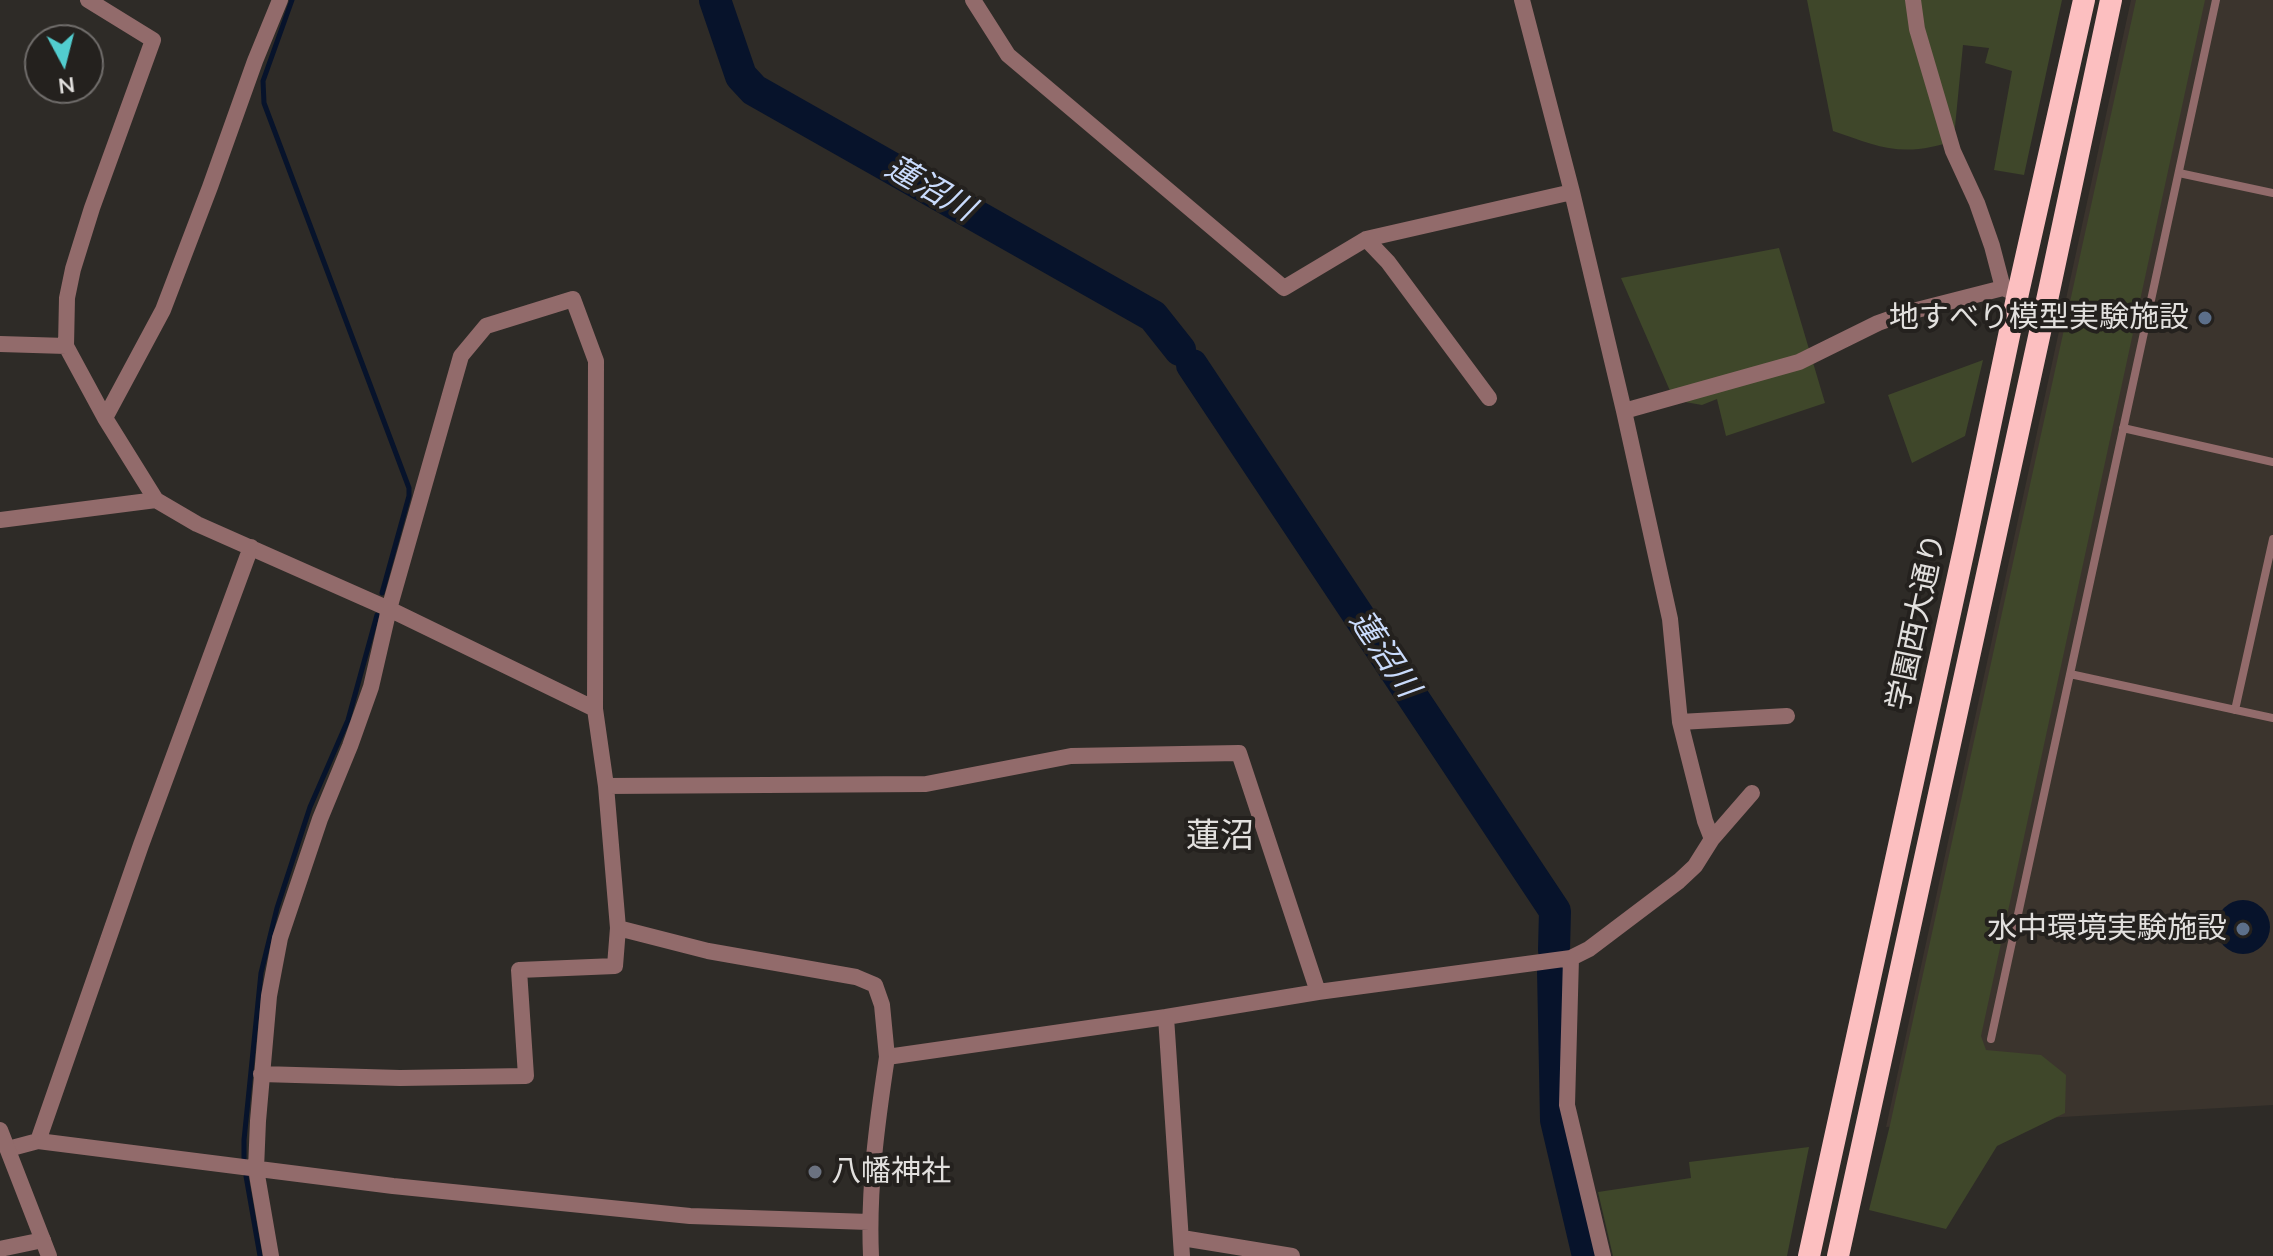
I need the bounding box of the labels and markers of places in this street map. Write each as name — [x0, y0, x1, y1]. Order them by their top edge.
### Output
place label: 地すべり模型実験施設 — [1889, 300, 2189, 336]
marker: 地すべり模型実験施設 — [2196, 309, 2214, 327]
place label: 水中環境実験施設 — [1987, 911, 2227, 947]
marker: 水中環境実験施設 — [2234, 920, 2252, 938]
place label: 八幡神社 — [831, 1154, 951, 1190]
marker: 八幡神社 — [806, 1163, 824, 1181]

